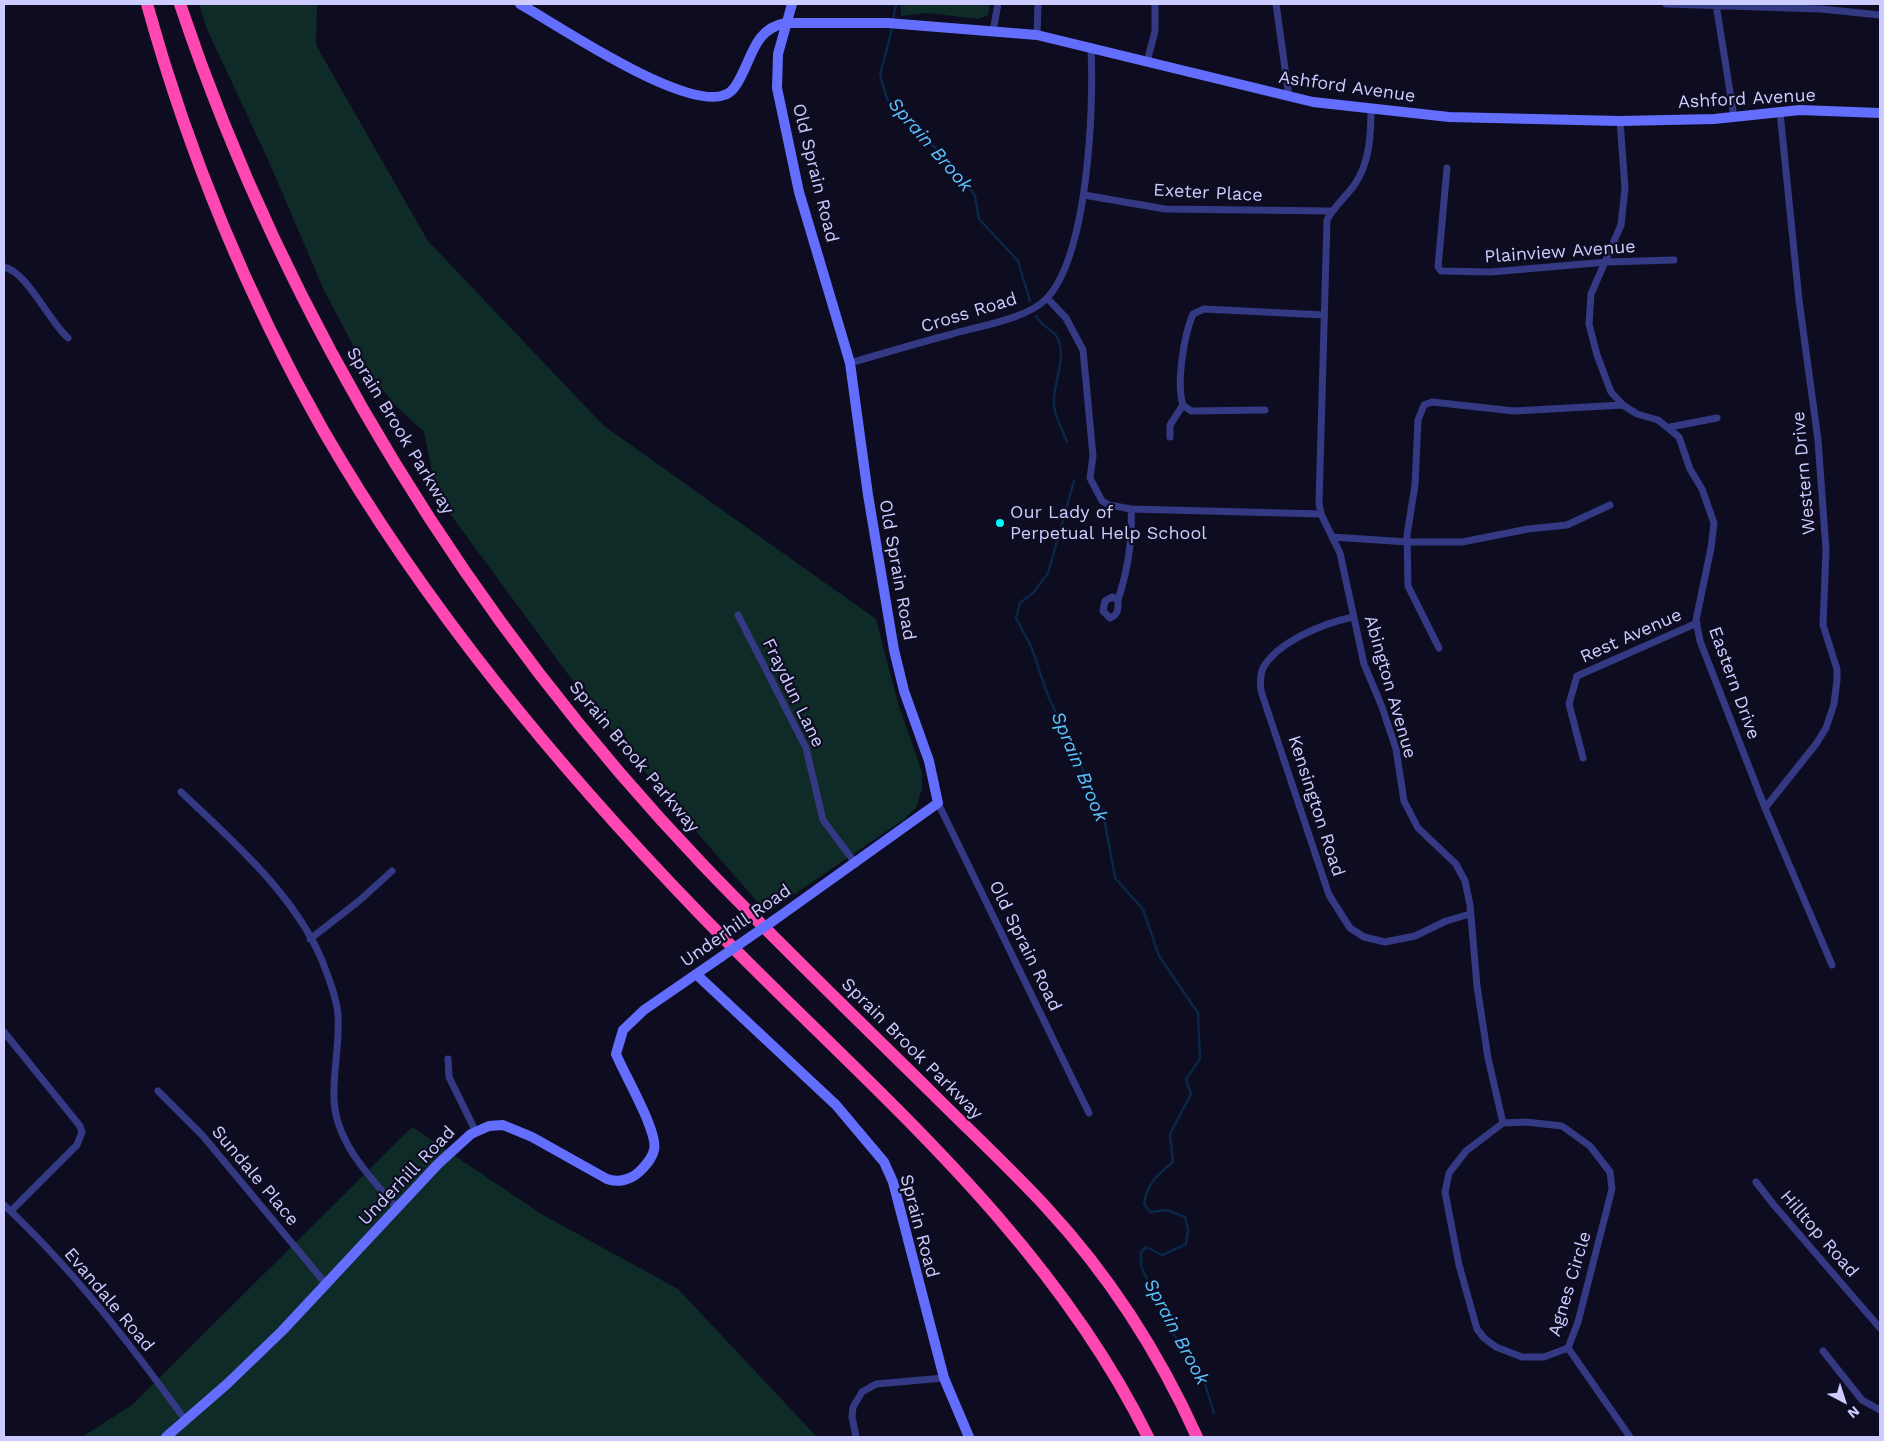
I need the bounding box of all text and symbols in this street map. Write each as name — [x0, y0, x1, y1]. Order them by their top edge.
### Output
street label: Ashford Avenue — [1277, 67, 1417, 107]
street label: Ashford Avenue — [1677, 85, 1817, 113]
water label: Sprain Brook — [883, 93, 977, 197]
street label: Old Sprain Road — [787, 101, 843, 245]
street label: Exeter Place — [1153, 179, 1263, 207]
street label: Plainview Avenue — [1484, 236, 1636, 268]
street label: Cross Road — [918, 288, 1020, 338]
street label: Sprain Brook Parkway — [341, 343, 459, 519]
street label: Western Drive — [1788, 410, 1820, 536]
street label: Old Sprain Road — [874, 498, 920, 642]
place label: Our Lady of Perpetual Help School — [1010, 502, 1207, 544]
marker: Our Lady of Perpetual Help School — [994, 517, 1006, 529]
street label: Rest Avenue — [1577, 604, 1685, 668]
street label: Abington Avenue — [1359, 613, 1421, 761]
street label: Eastern Drive — [1704, 624, 1764, 742]
street label: Fraydun Lane — [757, 635, 829, 751]
street label: Sprain Brook Parkway — [564, 677, 704, 837]
water label: Sprain Brook — [1046, 708, 1112, 826]
street label: Kensington Road — [1283, 733, 1349, 879]
street label: Old Sprain Road — [984, 877, 1066, 1015]
street label: Underhill Road — [677, 880, 795, 972]
street label: Sprain Brook Parkway — [837, 974, 987, 1124]
street label: Sundale Place — [207, 1121, 303, 1231]
street label: Underhill Road — [354, 1122, 460, 1230]
street label: Sprain Road — [895, 1172, 943, 1280]
street label: Hilltop Road — [1775, 1186, 1863, 1282]
street label: Agnes Circle — [1544, 1229, 1596, 1339]
street label: Evandale Road — [59, 1244, 159, 1356]
water label: Sprain Brook — [1138, 1275, 1214, 1389]
north arrow — [1819, 1376, 1869, 1426]
text: N — [1845, 1403, 1863, 1422]

